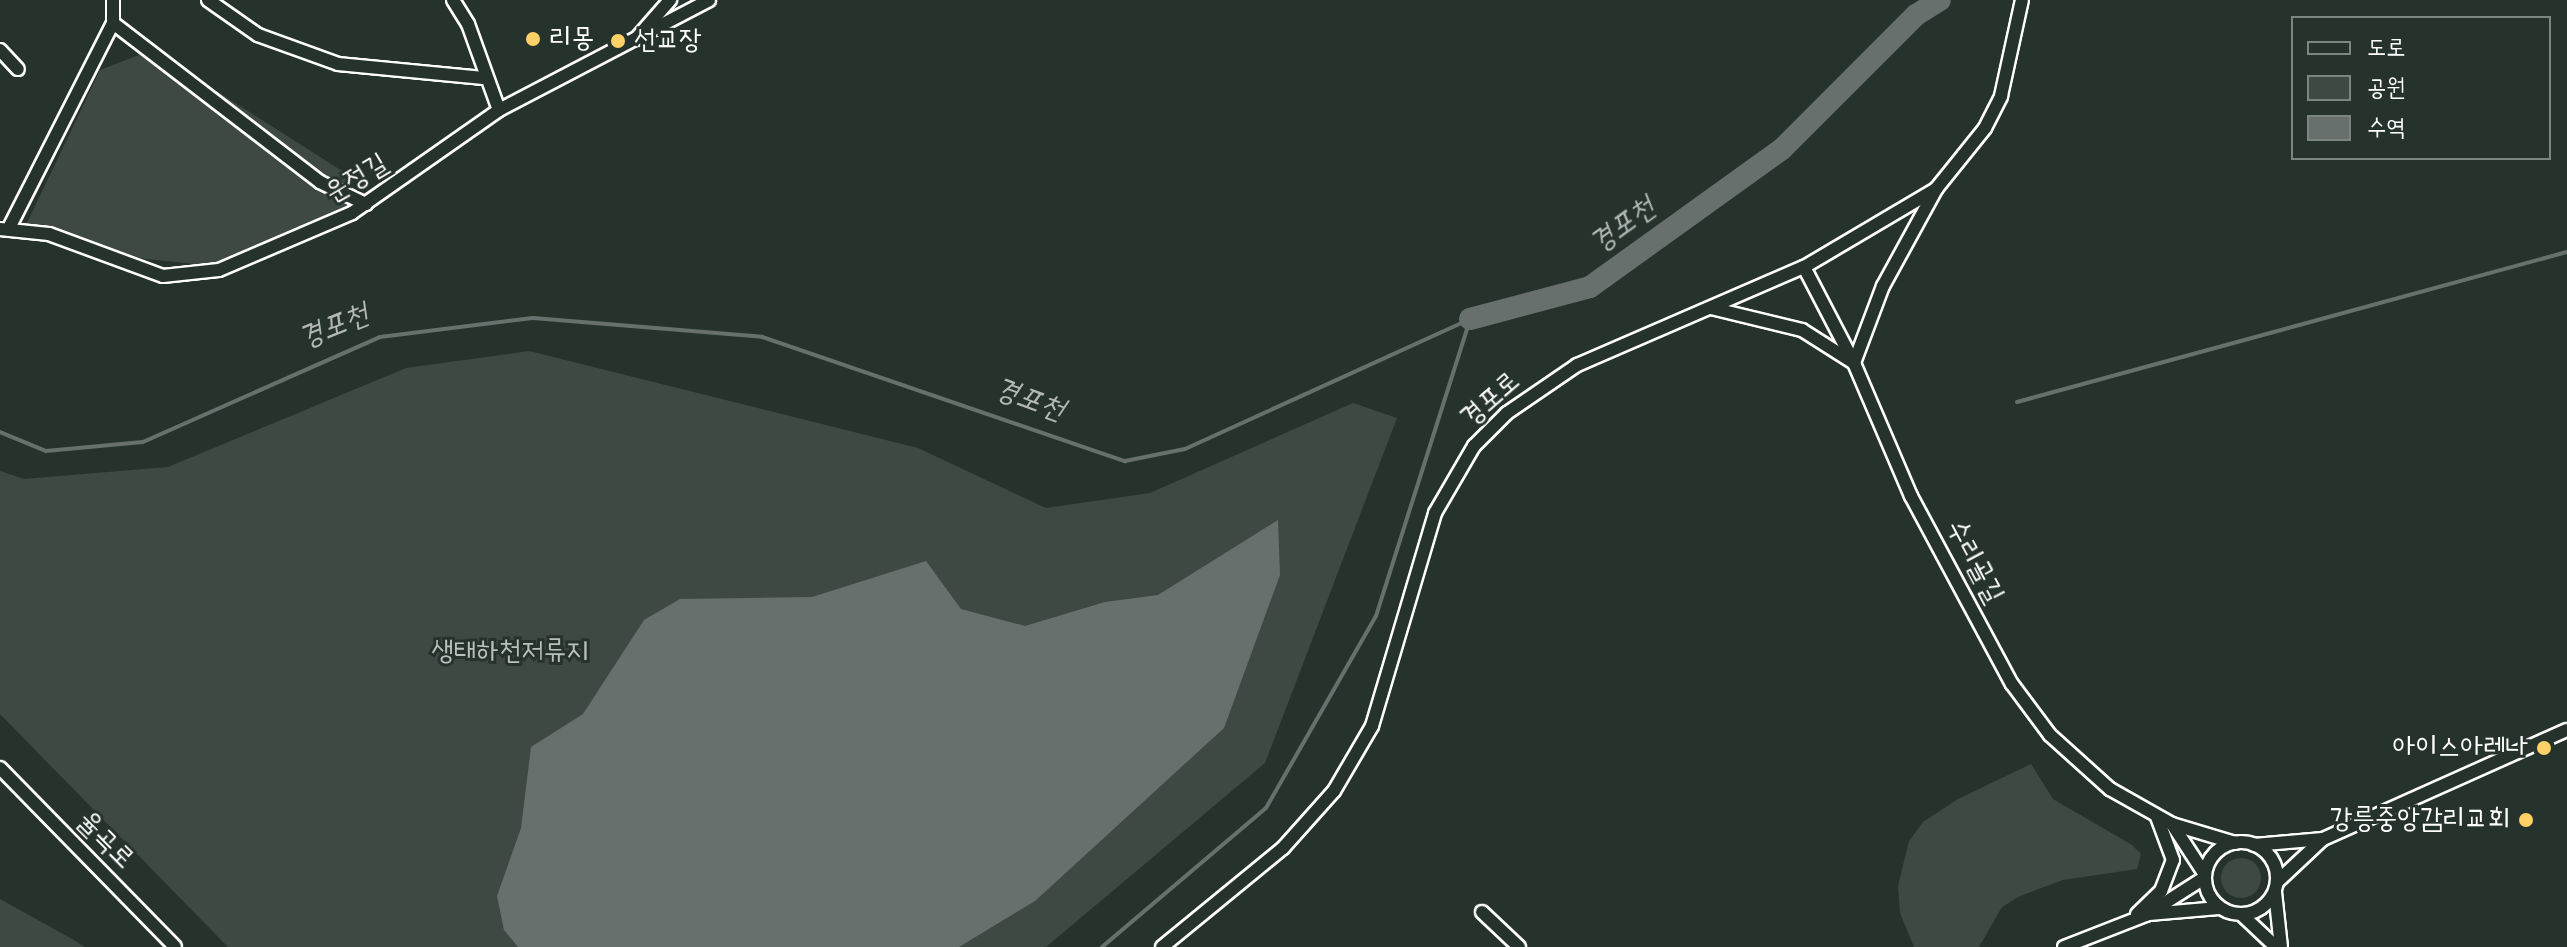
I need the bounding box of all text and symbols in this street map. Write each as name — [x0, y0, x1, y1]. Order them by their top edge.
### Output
legend — [2291, 16, 2551, 160]
place label: 리몽 — [549, 22, 594, 56]
place label: 선교장 — [634, 24, 702, 58]
marker: 리몽 — [524, 30, 542, 48]
marker: 선교장 — [609, 32, 627, 50]
text: 도로 — [2367, 33, 2406, 64]
text: 공원 — [2367, 73, 2406, 104]
text: 수역 — [2367, 113, 2406, 144]
street label: 운정길 — [319, 147, 395, 211]
water label: 경포천 — [1583, 190, 1663, 262]
water label: 경포천 — [294, 297, 374, 357]
street label: 경포로 — [1454, 365, 1528, 435]
water label: 경포천 — [989, 371, 1069, 429]
street label: 수리골길 — [1938, 514, 2010, 610]
park label: 생태하천저류지 — [431, 635, 589, 669]
place label: 아이스아레나 — [2393, 731, 2528, 765]
marker: 아이스아레나 — [2535, 739, 2553, 757]
place label: 강릉중앙감리교회 — [2330, 803, 2510, 837]
street label: 율곡로 — [69, 805, 141, 877]
marker: 강릉중앙감리교회 — [2517, 811, 2535, 829]

